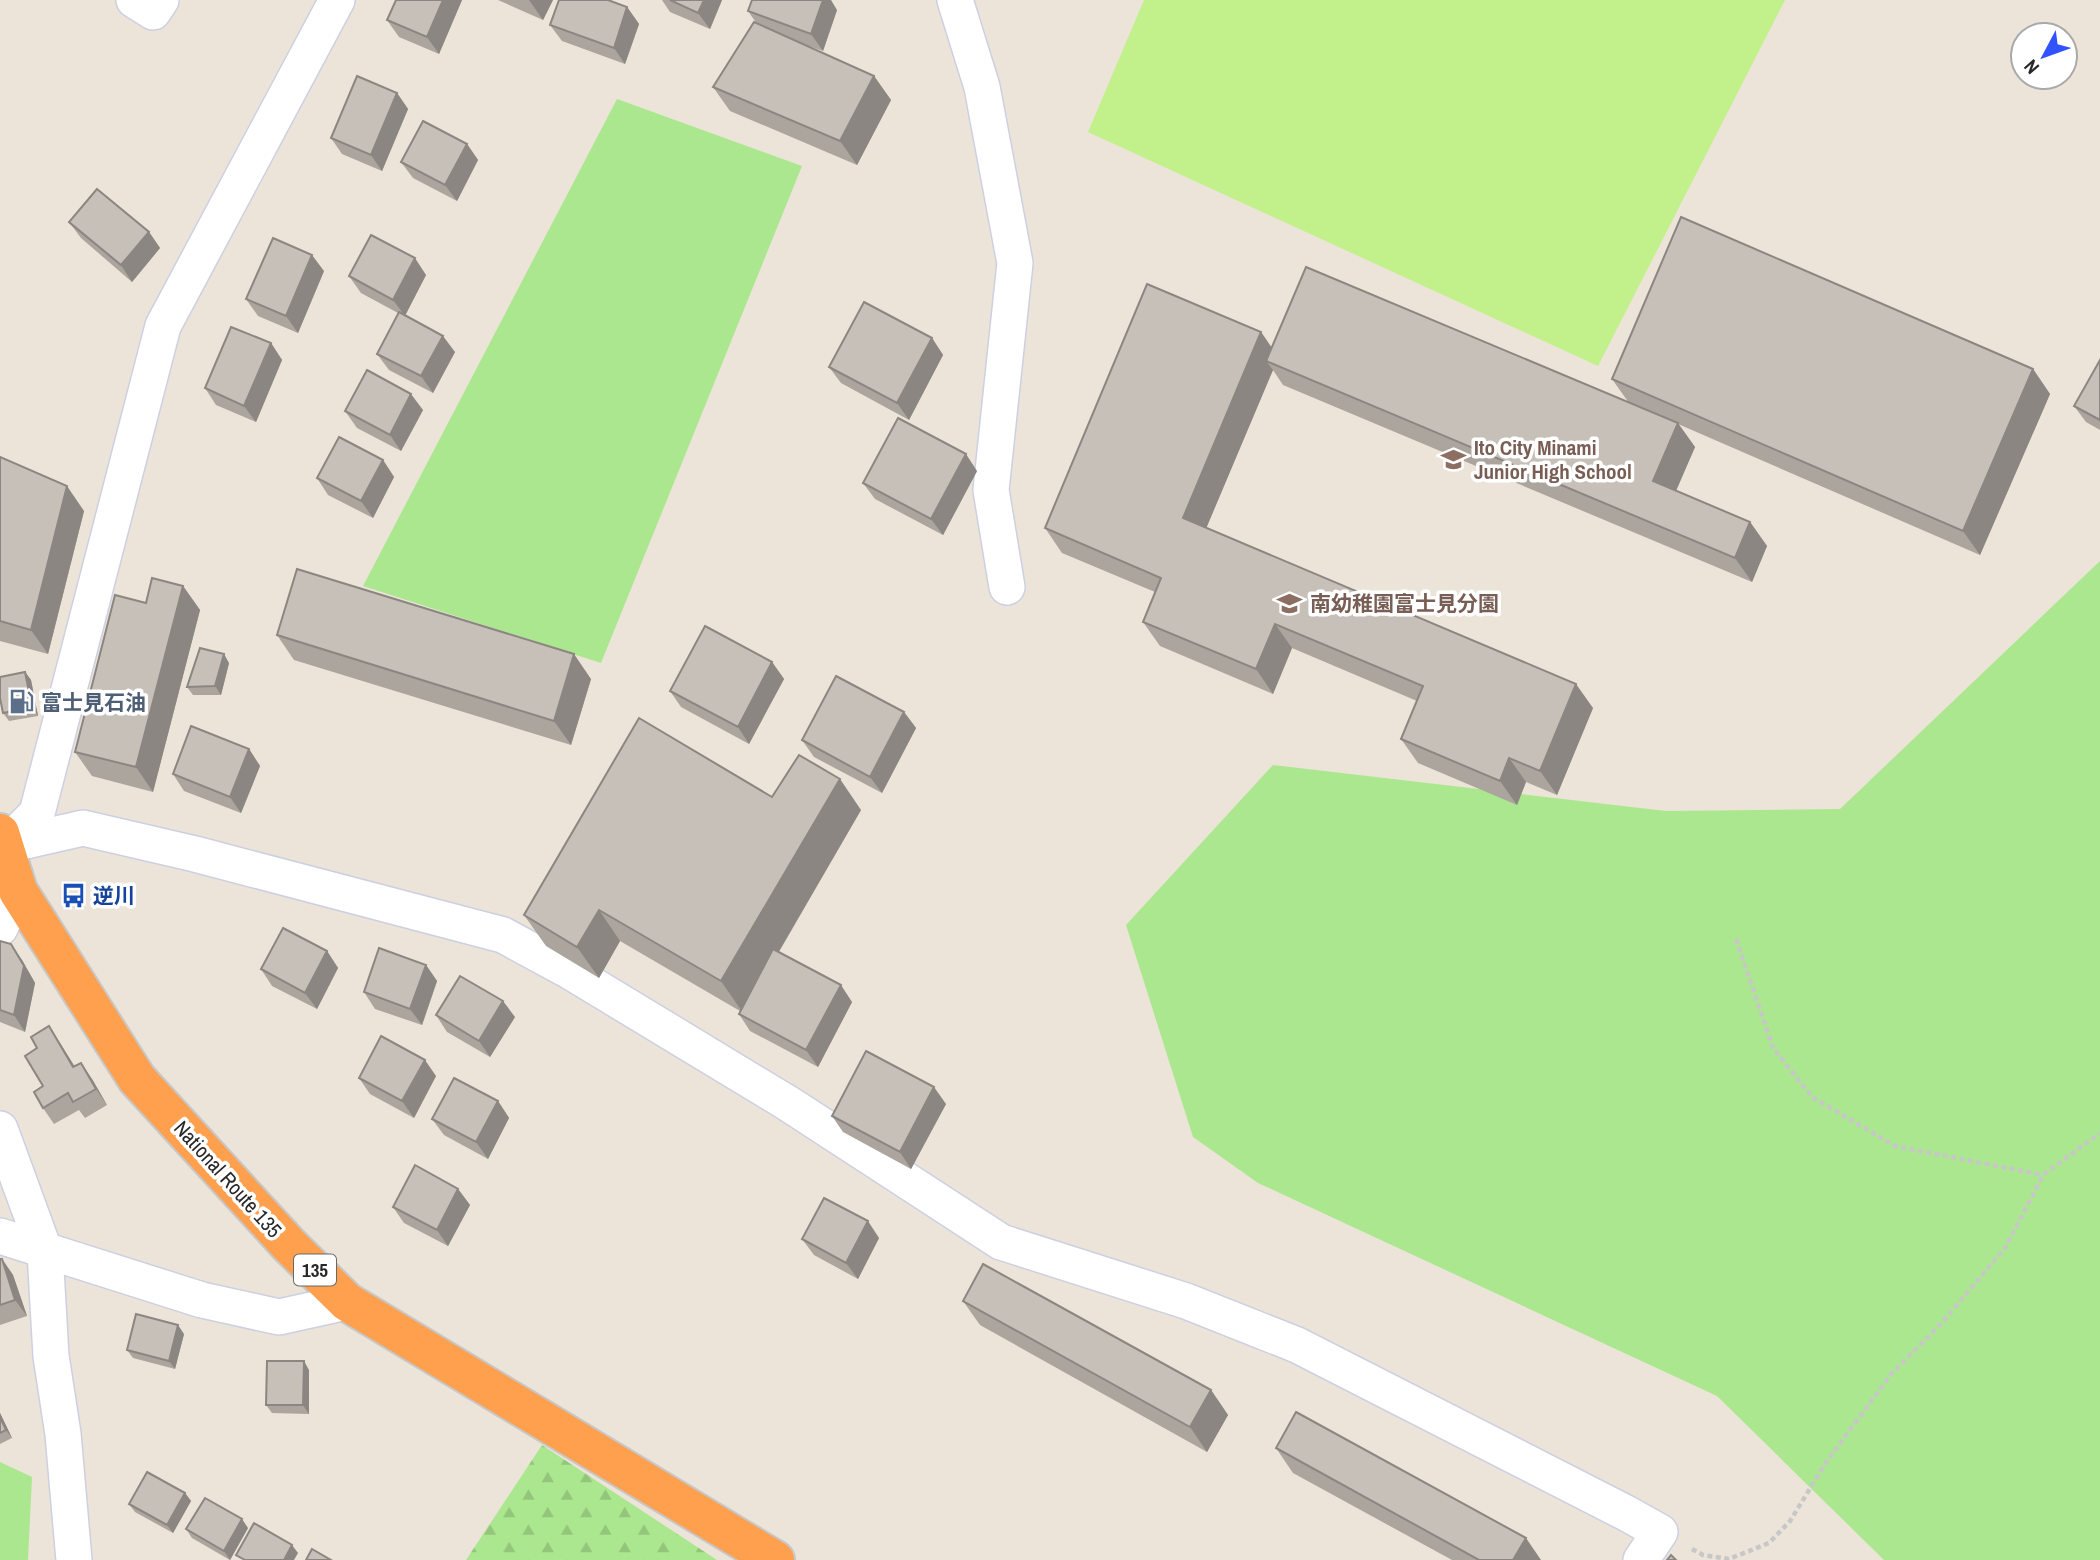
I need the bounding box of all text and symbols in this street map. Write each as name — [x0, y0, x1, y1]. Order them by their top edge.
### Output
north arrow — [2009, 21, 2079, 91]
text: N — [2018, 54, 2045, 80]
place label: Ito City Minami Junior High School — [1474, 433, 1632, 486]
school or university icon: Ito City Minami Junior High School — [1440, 445, 1468, 473]
school or university icon: 南幼稚園富士見分園 — [1276, 589, 1304, 617]
place label: 南幼稚園富士見分園 — [1310, 589, 1499, 618]
fuel station icon: 富士見石油 — [7, 688, 35, 716]
place label: 富士見石油 — [41, 688, 146, 717]
bus stop icon: 逆川 — [59, 881, 87, 909]
place label: 逆川 — [93, 881, 135, 910]
street label: National Route 135 — [168, 1114, 288, 1244]
road number: 135 — [294, 1254, 336, 1286]

